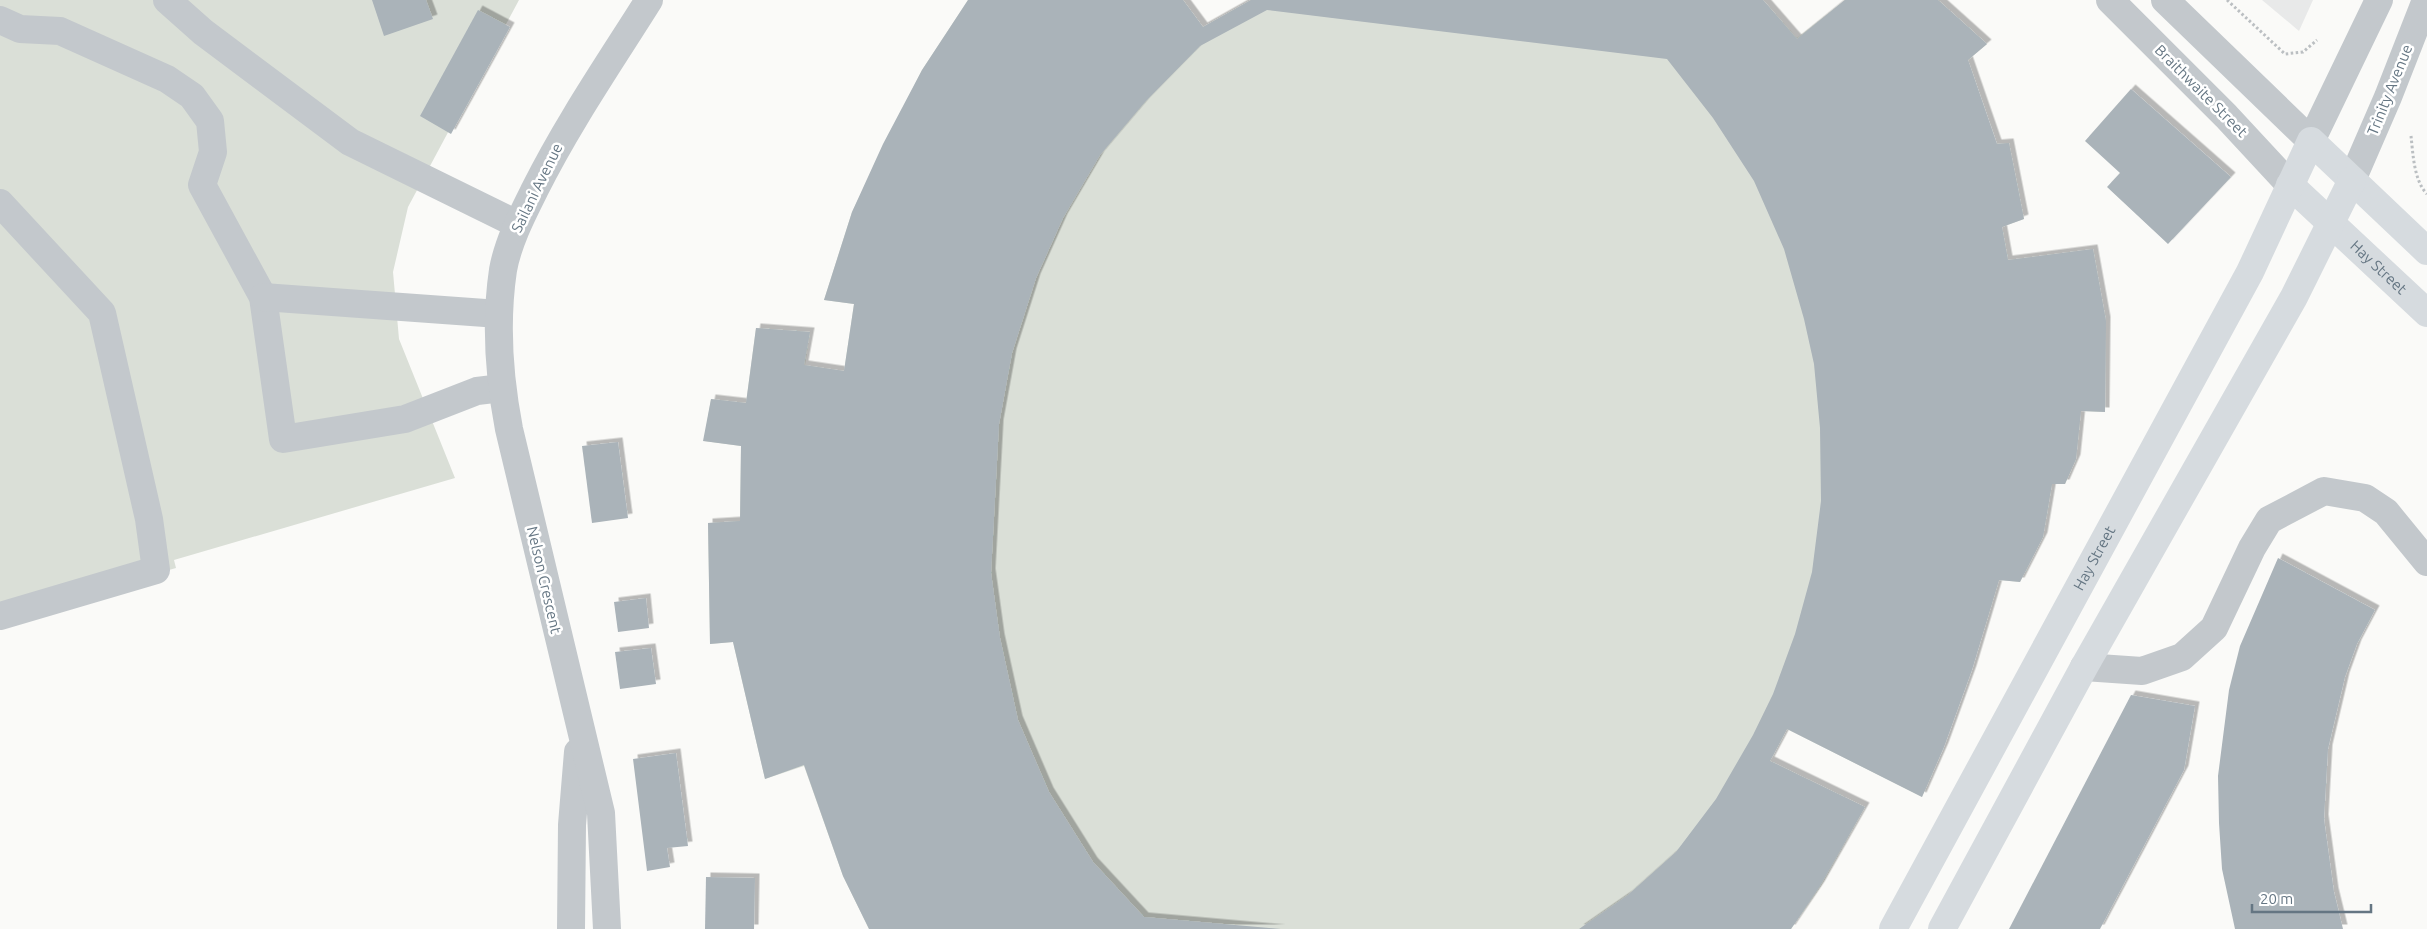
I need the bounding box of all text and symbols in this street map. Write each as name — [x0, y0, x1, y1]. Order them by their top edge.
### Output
street label: Braithwaite Street — [2152, 41, 2251, 140]
street label: Trinity Avenue — [2364, 42, 2415, 138]
street label: Sailani Avenue — [508, 140, 565, 235]
street label: Hay Street — [2347, 237, 2410, 298]
street label: Hay Street — [2070, 523, 2118, 593]
street label: Nelson Crescent — [524, 525, 565, 635]
scale bar — [2252, 882, 2371, 914]
text: 20 m — [2260, 890, 2293, 907]

